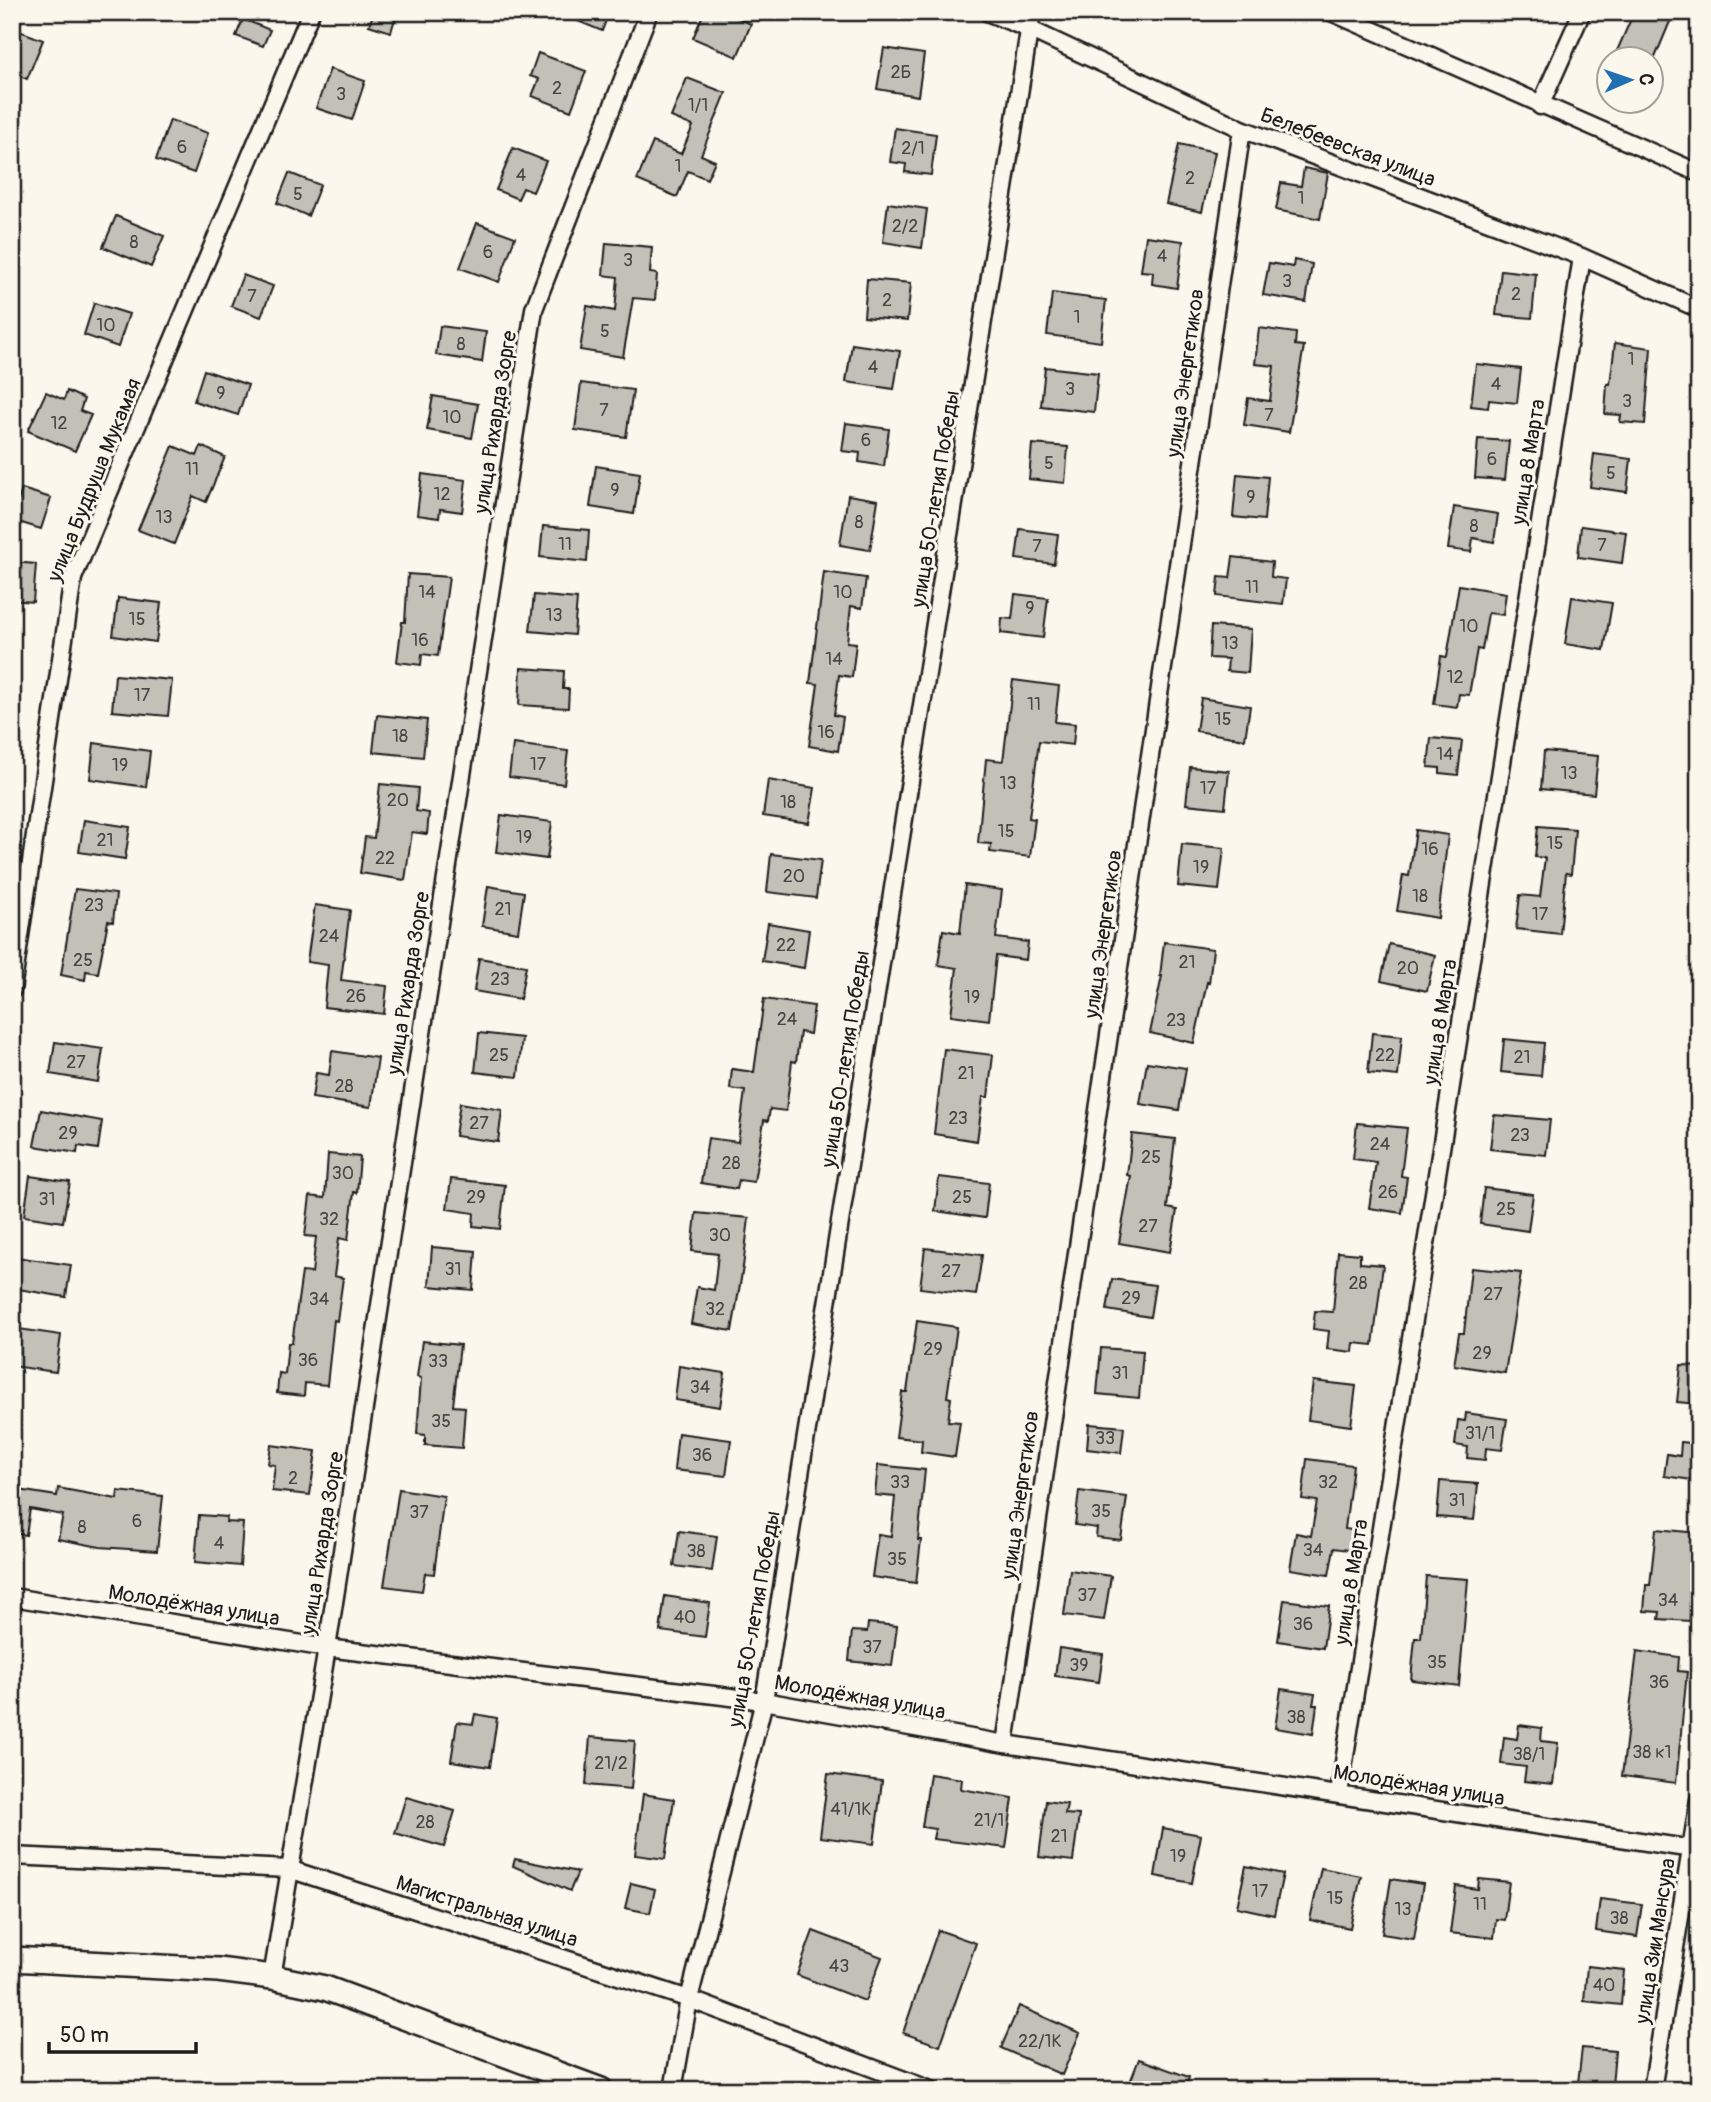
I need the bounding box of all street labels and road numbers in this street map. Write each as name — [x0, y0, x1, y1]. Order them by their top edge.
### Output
street label: Белебеевская улица — [1256, 102, 1439, 193]
street label: улица Энергетиков — [1160, 287, 1211, 460]
street label: улица Рихарда Зорге — [468, 328, 523, 517]
street label: улица Будруша Мукамая — [41, 374, 148, 587]
street label: улица 50-летия Победы — [905, 389, 966, 611]
street label: улица 8 Марта — [1505, 397, 1552, 528]
street label: улица Энергетиков — [1078, 848, 1129, 1021]
street label: улица Рихарда Зорге — [381, 889, 436, 1078]
street label: улица 50-летия Победы — [815, 949, 876, 1171]
street label: улица 8 Марта — [1417, 957, 1464, 1088]
street label: улица Энергетиков — [995, 1409, 1046, 1582]
street label: улица Рихарда Зорге — [295, 1449, 350, 1638]
street label: улица 50-летия Победы — [722, 1509, 787, 1731]
street label: улица 8 Марта — [1328, 1517, 1375, 1648]
street label: Молодёжная улица — [106, 1579, 281, 1632]
street label: Молодёжная улица — [772, 1669, 947, 1726]
street label: Молодёжная улица — [1331, 1759, 1506, 1812]
street label: улица Зии Мансура — [1629, 1856, 1682, 2027]
street label: Магистральная улица — [393, 1869, 581, 1954]

